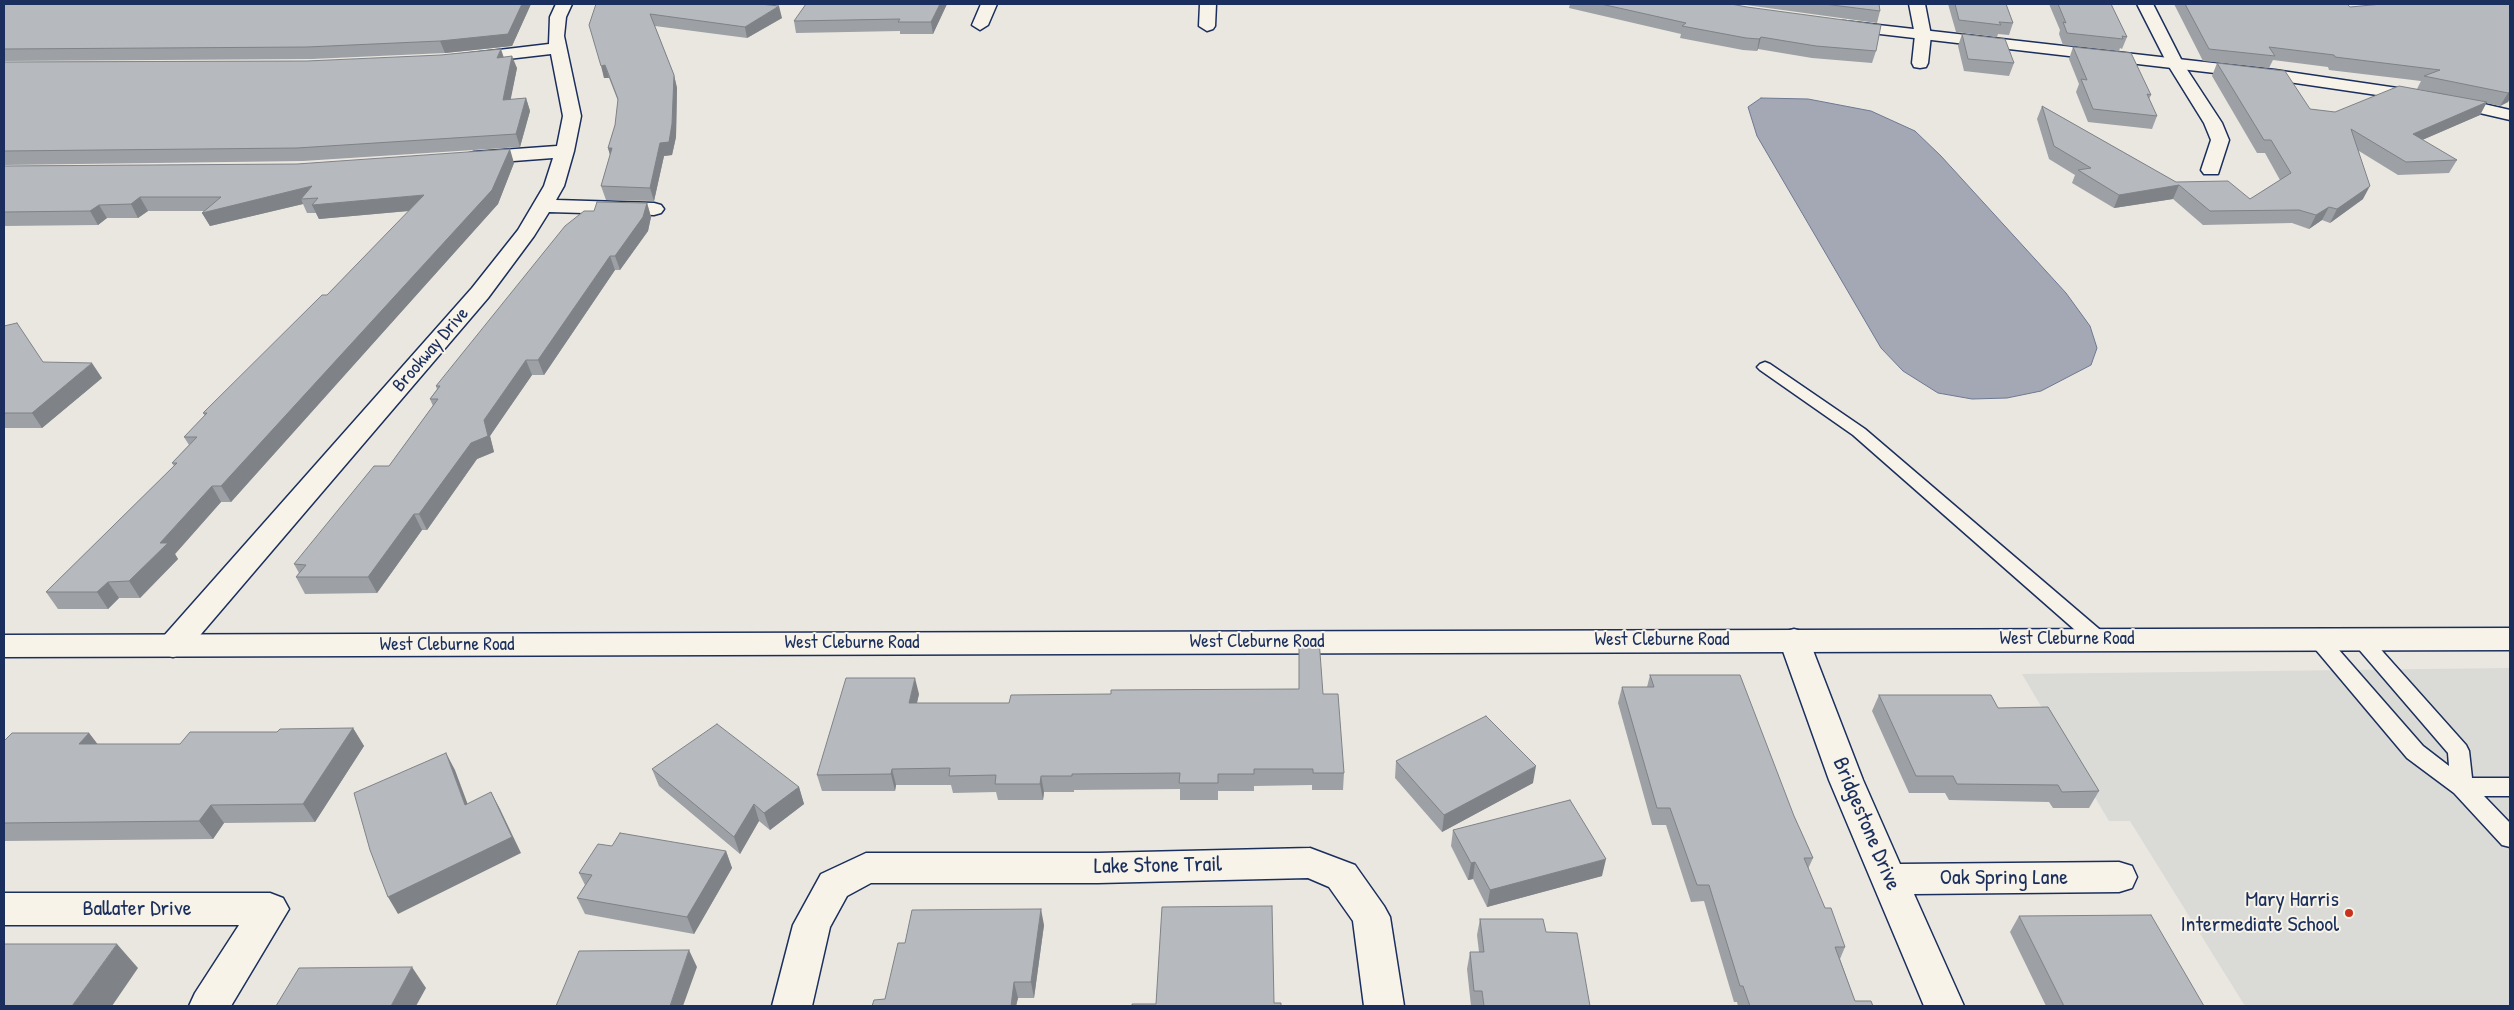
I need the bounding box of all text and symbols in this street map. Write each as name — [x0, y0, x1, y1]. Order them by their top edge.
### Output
street label: Brookway Drive — [388, 303, 474, 397]
street label: West Cleburne Road — [2000, 628, 2134, 650]
street label: West Cleburne Road — [1595, 629, 1729, 651]
street label: West Cleburne Road — [1190, 631, 1324, 653]
street label: West Cleburne Road — [785, 632, 919, 654]
street label: West Cleburne Road — [380, 634, 514, 656]
street label: Bridgestone Drive — [1826, 754, 1906, 894]
street label: Lake Stone Trail — [1094, 852, 1222, 880]
street label: Oak Spring Lane — [1940, 865, 2068, 891]
place label: Mary Harris Intermediate School — [2180, 887, 2339, 938]
street label: Ballater Drive — [82, 896, 192, 922]
marker: Mary Harris Intermediate School — [2343, 907, 2355, 919]

